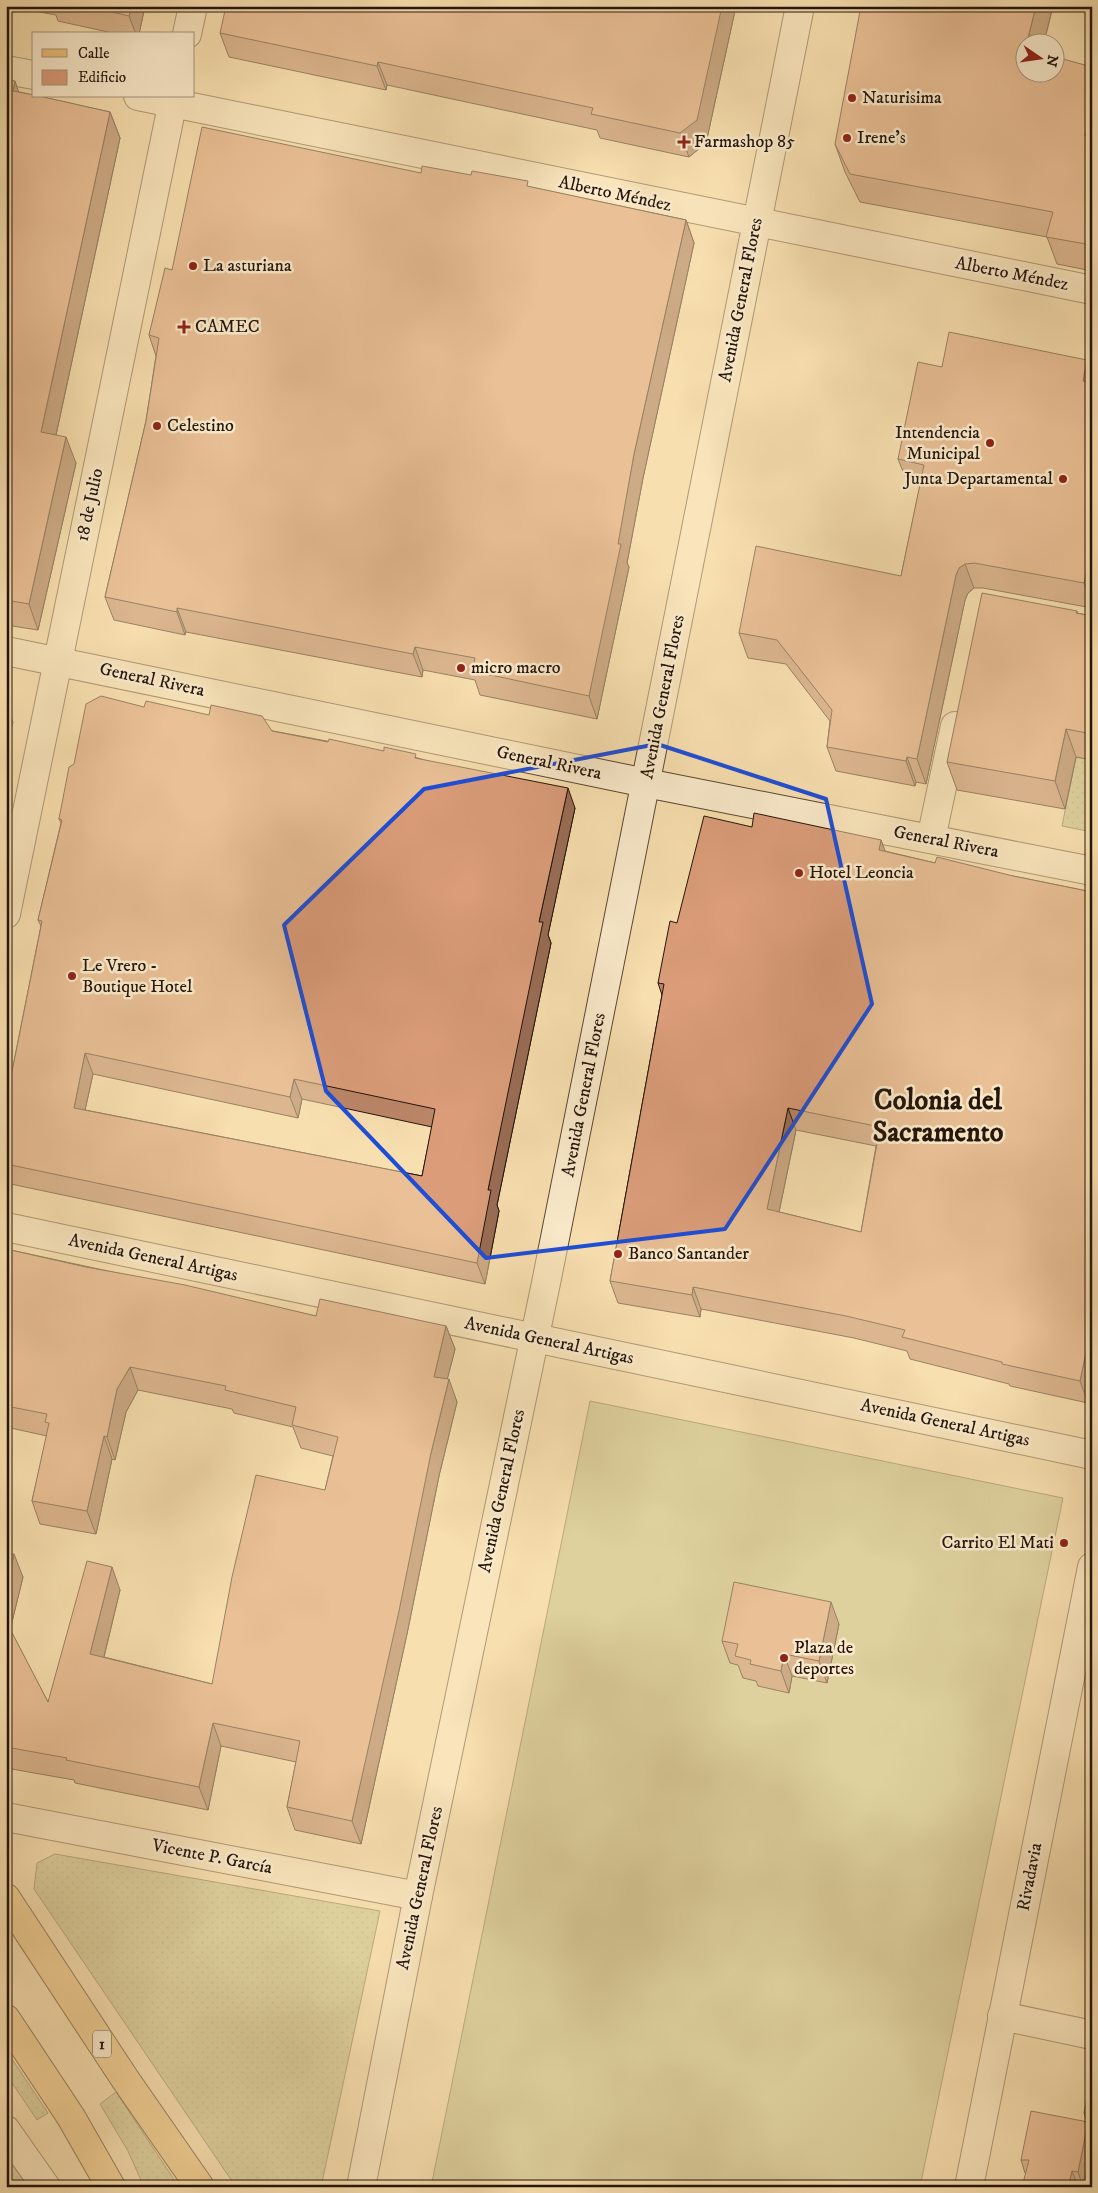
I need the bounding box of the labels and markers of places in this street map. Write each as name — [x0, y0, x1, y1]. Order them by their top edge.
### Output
place label: Naturisima — [862, 87, 942, 109]
marker: Naturisima — [846, 92, 858, 104]
place label: Irene's — [857, 127, 906, 149]
place label: Farmashop 85 — [694, 131, 795, 153]
marker: Irene's — [841, 132, 853, 144]
marker: Farmashop 85 — [678, 136, 690, 148]
place label: La asturiana — [203, 255, 292, 277]
marker: La asturiana — [187, 260, 199, 272]
place label: CAMEC — [195, 316, 260, 338]
marker: CAMEC — [177, 320, 191, 334]
place label: Celestino — [167, 415, 234, 437]
marker: Celestino — [151, 420, 163, 432]
place label: Intendencia Municipal — [895, 422, 981, 465]
marker: Intendencia Municipal — [984, 437, 996, 449]
place label: Junta Departamental — [902, 468, 1054, 490]
marker: Junta Departamental — [1057, 473, 1069, 485]
place label: micro macro — [471, 657, 561, 679]
marker: micro macro — [455, 662, 467, 674]
place label: Hotel Leoncia — [809, 862, 914, 884]
marker: Hotel Leoncia — [793, 867, 805, 879]
place label: Le Vrero - Boutique Hotel — [82, 955, 193, 998]
marker: Le Vrero - Boutique Hotel — [66, 970, 78, 982]
place label: Banco Santander — [628, 1243, 749, 1265]
marker: Banco Santander — [612, 1248, 624, 1260]
place label: Carrito El Mati — [942, 1532, 1054, 1554]
marker: Carrito El Mati — [1058, 1537, 1070, 1549]
place label: Plaza de deportes — [794, 1637, 854, 1680]
marker: Plaza de deportes — [778, 1652, 790, 1664]

